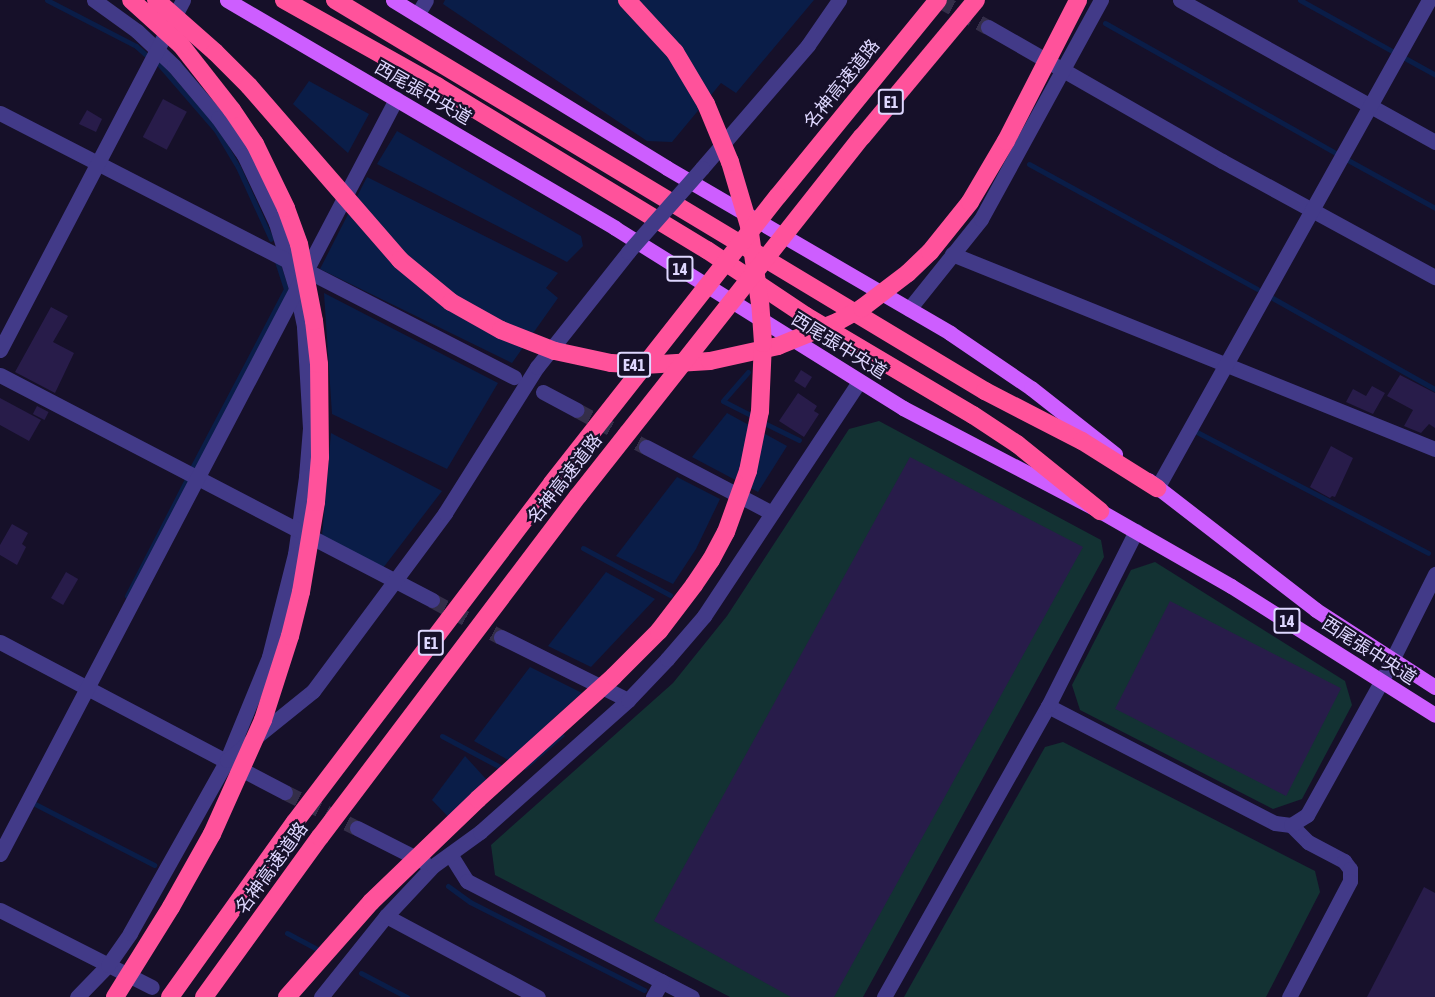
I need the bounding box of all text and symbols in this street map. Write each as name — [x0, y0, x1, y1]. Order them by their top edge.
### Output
street label: 名神高速道路 — [800, 35, 884, 133]
street label: 西尾張中央道 — [371, 57, 475, 129]
road number: E1 — [878, 89, 904, 115]
road number: 14 — [665, 256, 695, 282]
street label: 西尾張中央道 — [787, 308, 891, 384]
road number: E41 — [616, 352, 652, 378]
street label: 名神高速道路 — [523, 430, 607, 528]
road number: 14 — [1272, 608, 1302, 634]
street label: 西尾張中央道 — [1318, 613, 1420, 689]
road number: E1 — [418, 630, 444, 656]
street label: 名神高速道路 — [232, 818, 312, 918]

